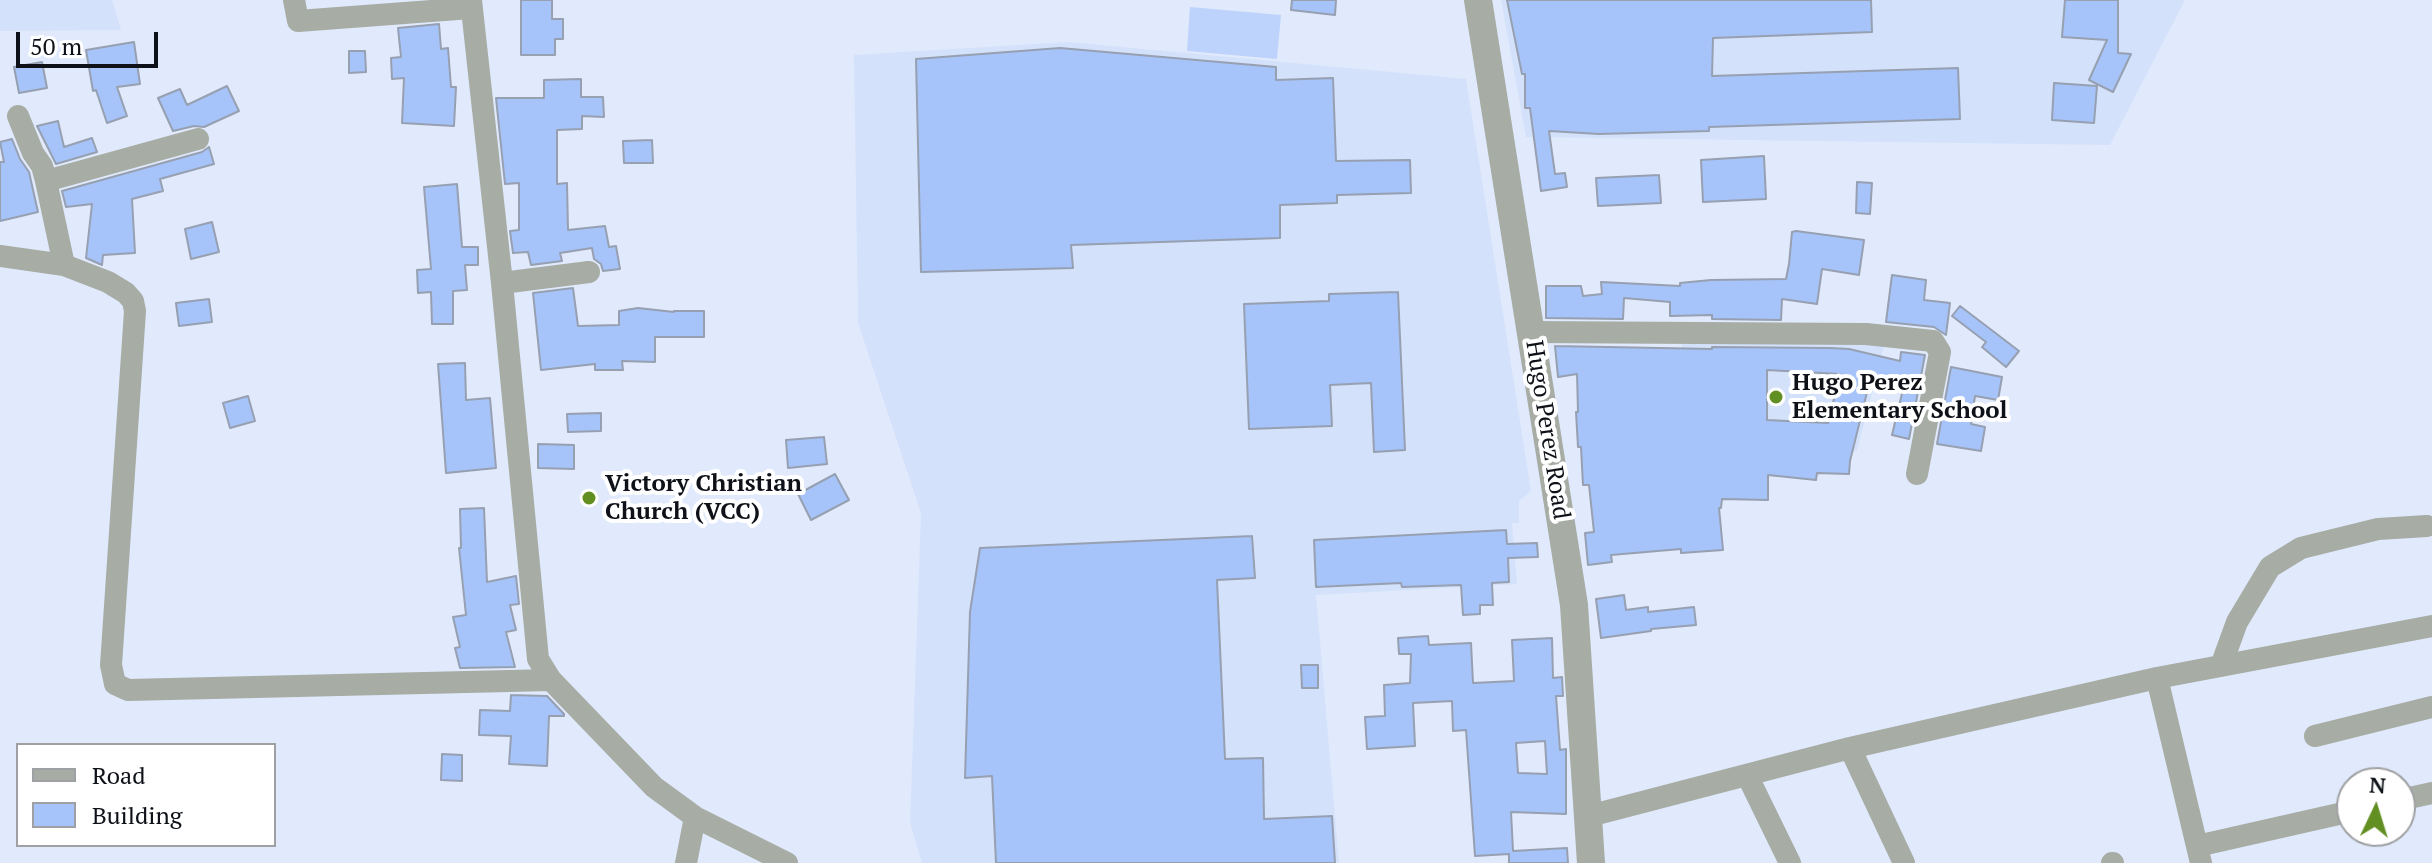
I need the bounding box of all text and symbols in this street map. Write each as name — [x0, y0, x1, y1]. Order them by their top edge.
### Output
scale bar — [20, 16, 162, 66]
text: 50 m — [30, 30, 82, 62]
street label: Hugo Perez Road — [1519, 338, 1575, 522]
place label: Hugo Perez Elementary School — [1792, 369, 2007, 425]
marker: Hugo Perez Elementary School — [1767, 388, 1785, 406]
place label: Victory Christian Church (VCC) — [605, 470, 802, 526]
marker: Victory Christian Church (VCC) — [580, 489, 598, 507]
legend — [16, 743, 276, 847]
text: Road — [92, 759, 146, 791]
north arrow — [2336, 767, 2416, 847]
text: N — [2368, 770, 2387, 800]
text: Building — [92, 799, 182, 831]

